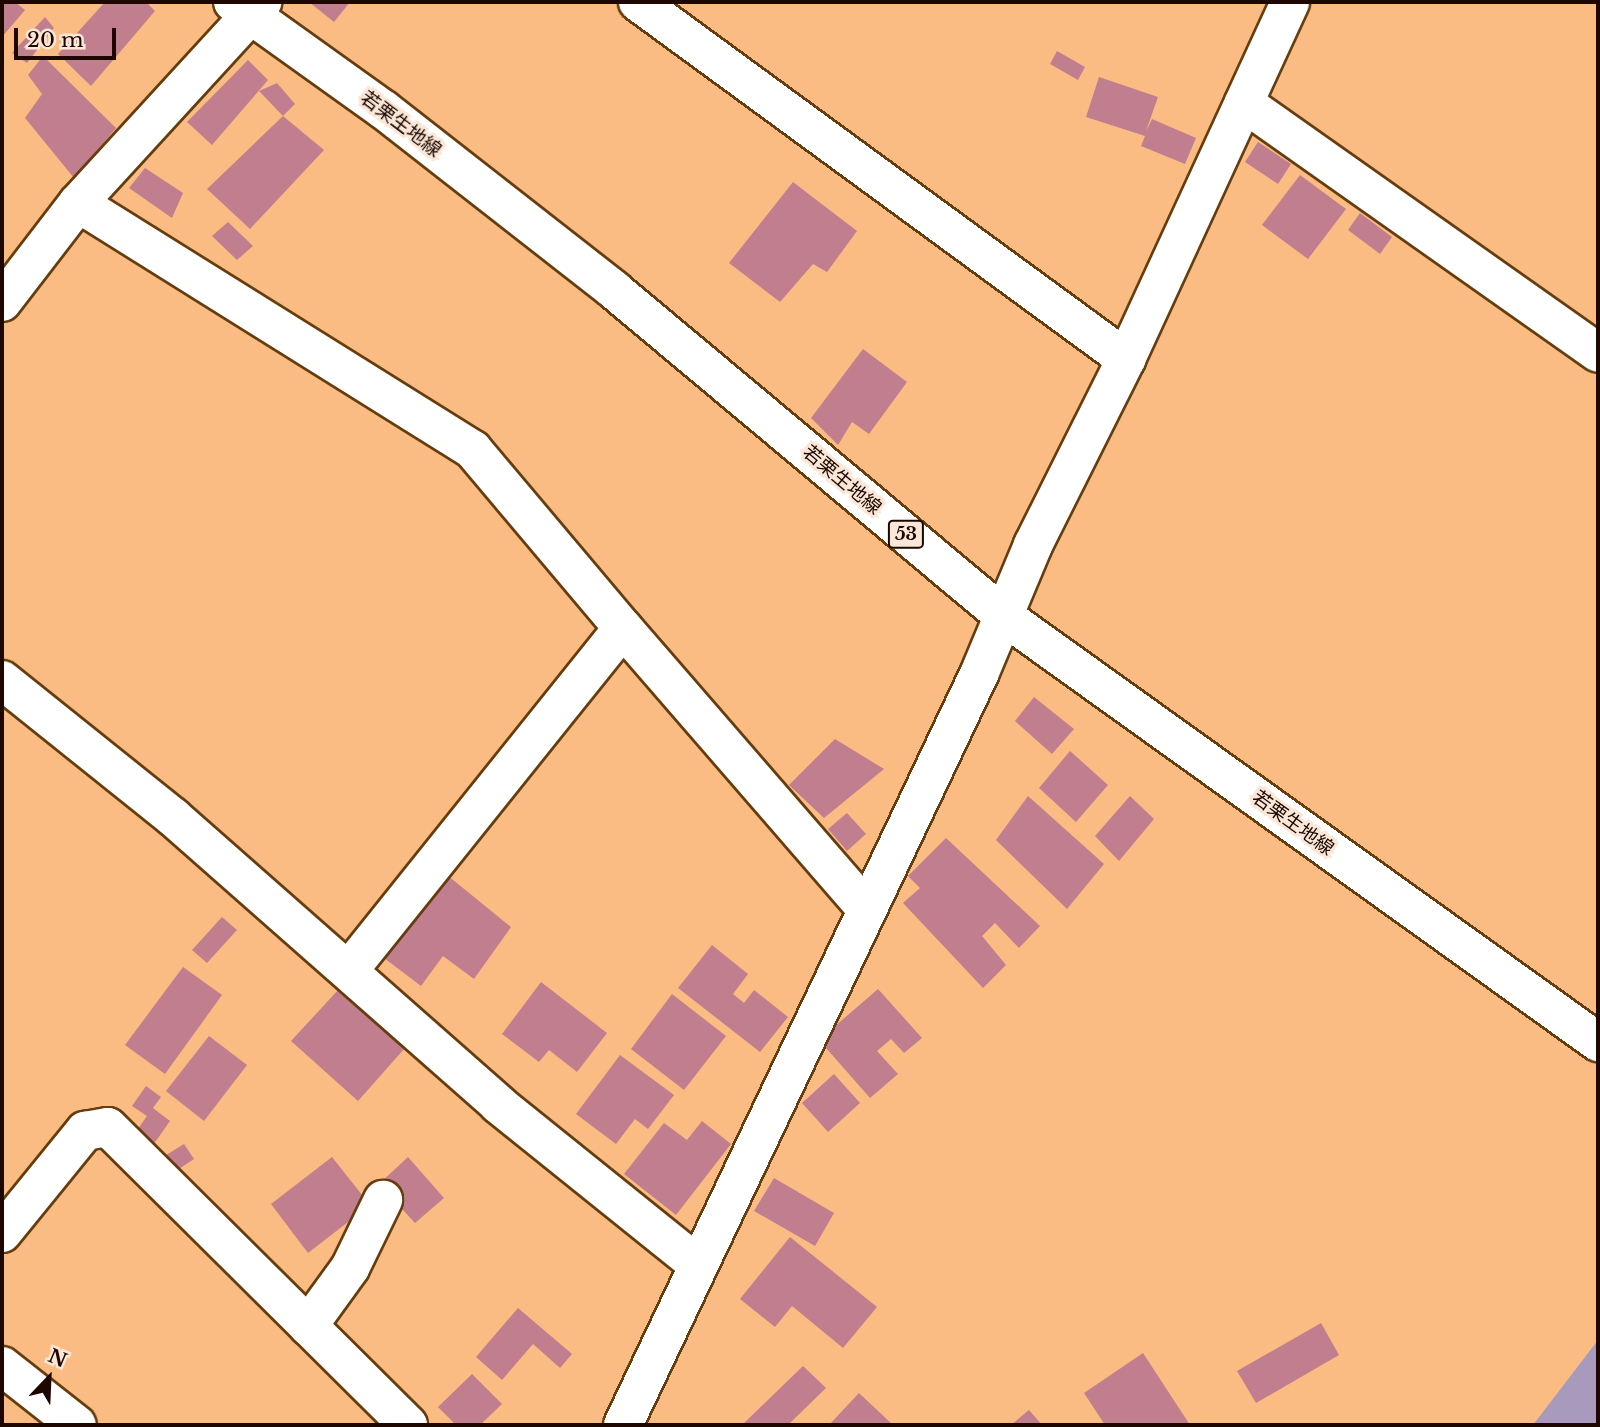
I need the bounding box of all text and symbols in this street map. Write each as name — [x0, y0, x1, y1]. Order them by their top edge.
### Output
scale bar — [18, 14, 119, 58]
text: 20 m — [27, 27, 84, 53]
street label: 若栗生地線 — [356, 86, 446, 162]
street label: 若栗生地線 — [798, 441, 886, 519]
road number: 53 — [887, 520, 925, 548]
street label: 若栗生地線 — [1248, 786, 1338, 860]
north arrow — [14, 1343, 84, 1413]
text: N — [45, 1344, 70, 1372]

